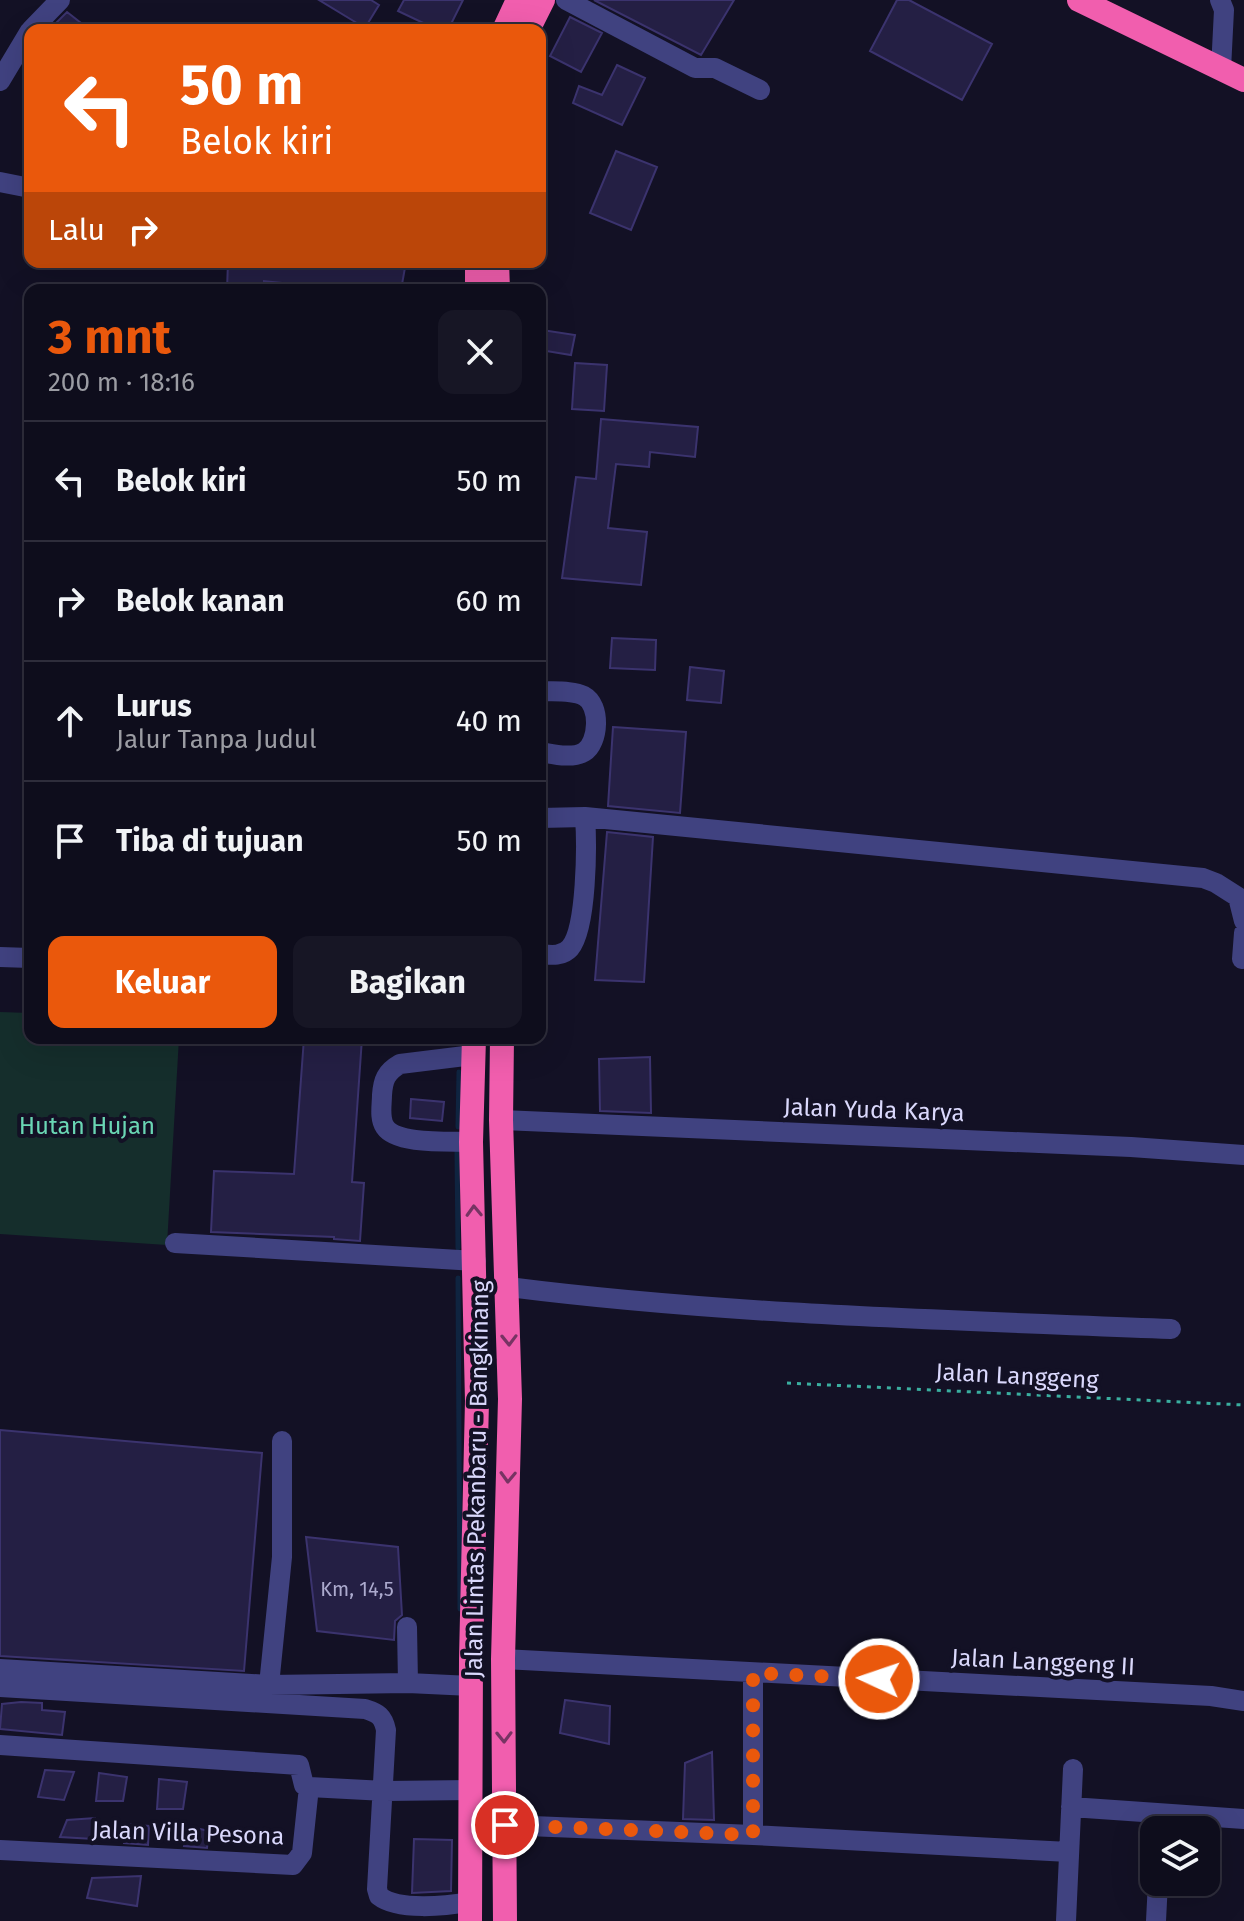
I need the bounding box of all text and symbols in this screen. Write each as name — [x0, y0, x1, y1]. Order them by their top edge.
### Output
text: 50 m — [180, 52, 303, 119]
icon: left — [48, 56, 152, 160]
text: Belok kiri — [180, 120, 334, 164]
icon: right — [121, 208, 165, 252]
text: Lalu — [48, 212, 105, 248]
text: 3 mnt — [48, 308, 171, 366]
button: close — [438, 310, 522, 394]
text: 200 m · 18:16 — [48, 367, 195, 398]
icon: left — [48, 459, 92, 503]
text: Belok kiri — [116, 463, 247, 499]
text: 50 m — [457, 463, 522, 499]
icon: right — [48, 579, 92, 623]
text: Belok kanan — [116, 583, 285, 619]
text: 60 m — [456, 583, 522, 619]
text: Lurus — [116, 688, 192, 724]
icon: ahead — [48, 699, 92, 743]
text: 40 m — [456, 703, 522, 739]
text: Jalur Tanpa Judul — [116, 724, 317, 755]
icon: arrive — [48, 819, 92, 863]
text: Tiba di tujuan — [116, 823, 303, 859]
text: 50 m — [457, 823, 522, 859]
button: Keluar — [48, 936, 277, 1028]
button: Bagikan — [293, 936, 522, 1028]
street label: Jalan Yuda Karya — [783, 1093, 965, 1127]
park label: Hutan Hujan — [19, 1112, 155, 1140]
one-way arrow — [465, 1204, 482, 1217]
street label: Jalan Lintas Pekanbaru - Bangkinang — [460, 1280, 494, 1678]
one-way arrow — [500, 1334, 518, 1347]
street label: Jalan Langgeng — [935, 1358, 1100, 1394]
one-way arrow — [499, 1471, 516, 1484]
house number: Km, 14,5 — [320, 1577, 394, 1601]
position arrow — [837, 1637, 921, 1721]
street label: Jalan Langgeng II — [950, 1643, 1136, 1681]
one-way arrow — [495, 1731, 513, 1744]
pin — [471, 1791, 539, 1859]
icon: arrive — [483, 1803, 527, 1847]
street label: Jalan Villa Pesona — [91, 1816, 285, 1850]
map controls — [1140, 1816, 1220, 1896]
button: layers — [1140, 1816, 1220, 1896]

